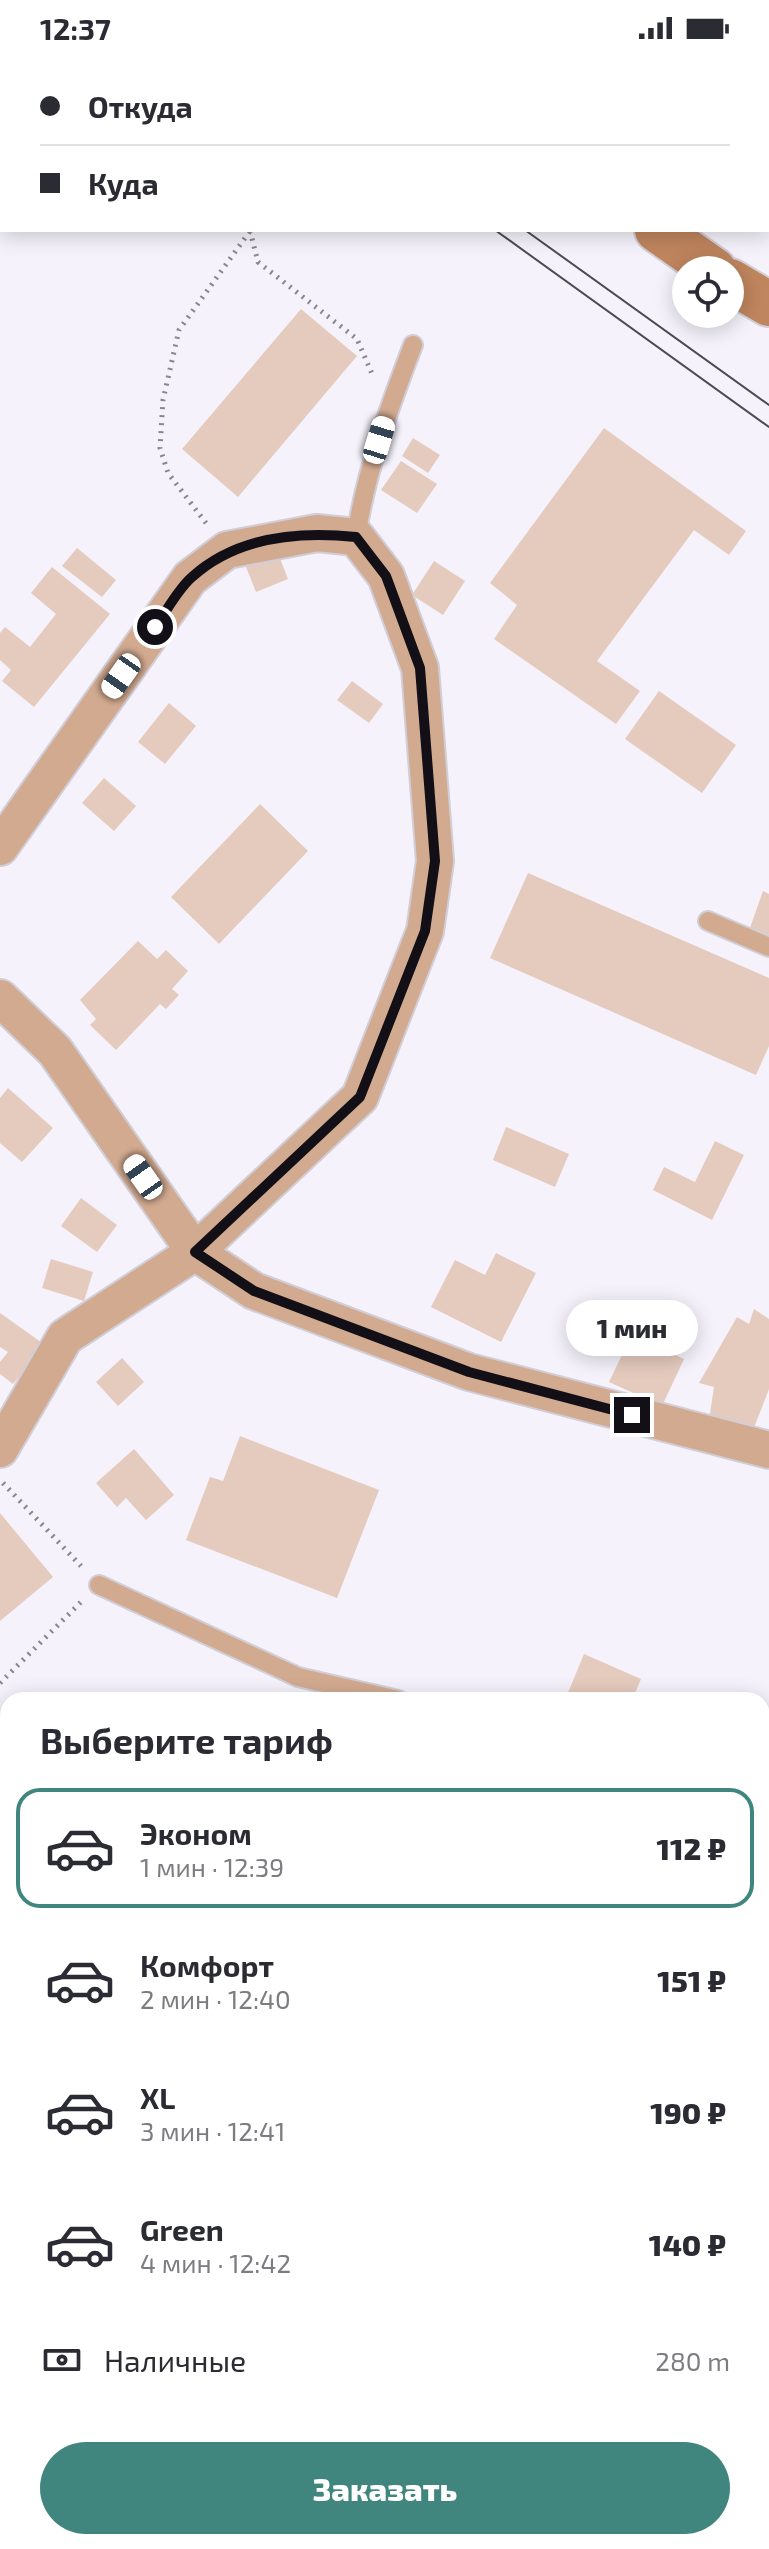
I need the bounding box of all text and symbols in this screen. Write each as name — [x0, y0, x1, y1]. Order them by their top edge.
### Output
text: 12:37 — [40, 10, 111, 46]
text: Откуда — [88, 88, 193, 124]
text: Куда — [88, 165, 159, 201]
map controls — [672, 256, 744, 328]
button: locate — [672, 256, 744, 328]
car — [361, 414, 397, 466]
route start — [137, 609, 173, 645]
car — [97, 649, 145, 703]
car — [119, 1150, 167, 1204]
callout: 1 мин — [566, 1299, 698, 1355]
text: 1 мин — [597, 1312, 667, 1343]
route end — [614, 1397, 650, 1433]
text: Выберите тариф — [40, 1718, 333, 1761]
icon: car — [44, 1812, 116, 1884]
text: Эконом — [140, 1815, 252, 1851]
text: 112 ₽ — [656, 1830, 726, 1866]
text: 1 мин · 12:39 — [140, 1851, 284, 1882]
icon: car — [44, 1944, 116, 2016]
text: Комфорт — [140, 1947, 274, 1983]
text: 151 ₽ — [657, 1962, 726, 1998]
text: 2 мин · 12:40 — [140, 1983, 291, 2014]
icon: car — [44, 2076, 116, 2148]
text: XL — [140, 2079, 175, 2115]
text: 190 ₽ — [650, 2094, 726, 2130]
text: 3 мин · 12:41 — [140, 2115, 285, 2146]
icon: car — [44, 2208, 116, 2280]
text: Green — [140, 2211, 224, 2247]
text: 140 ₽ — [649, 2226, 726, 2262]
text: 4 мин · 12:42 — [140, 2247, 291, 2278]
icon: cash — [40, 2338, 84, 2382]
text: Наличные — [104, 2342, 246, 2378]
text: 280 m — [655, 2345, 730, 2376]
button: Заказать — [40, 2442, 730, 2534]

